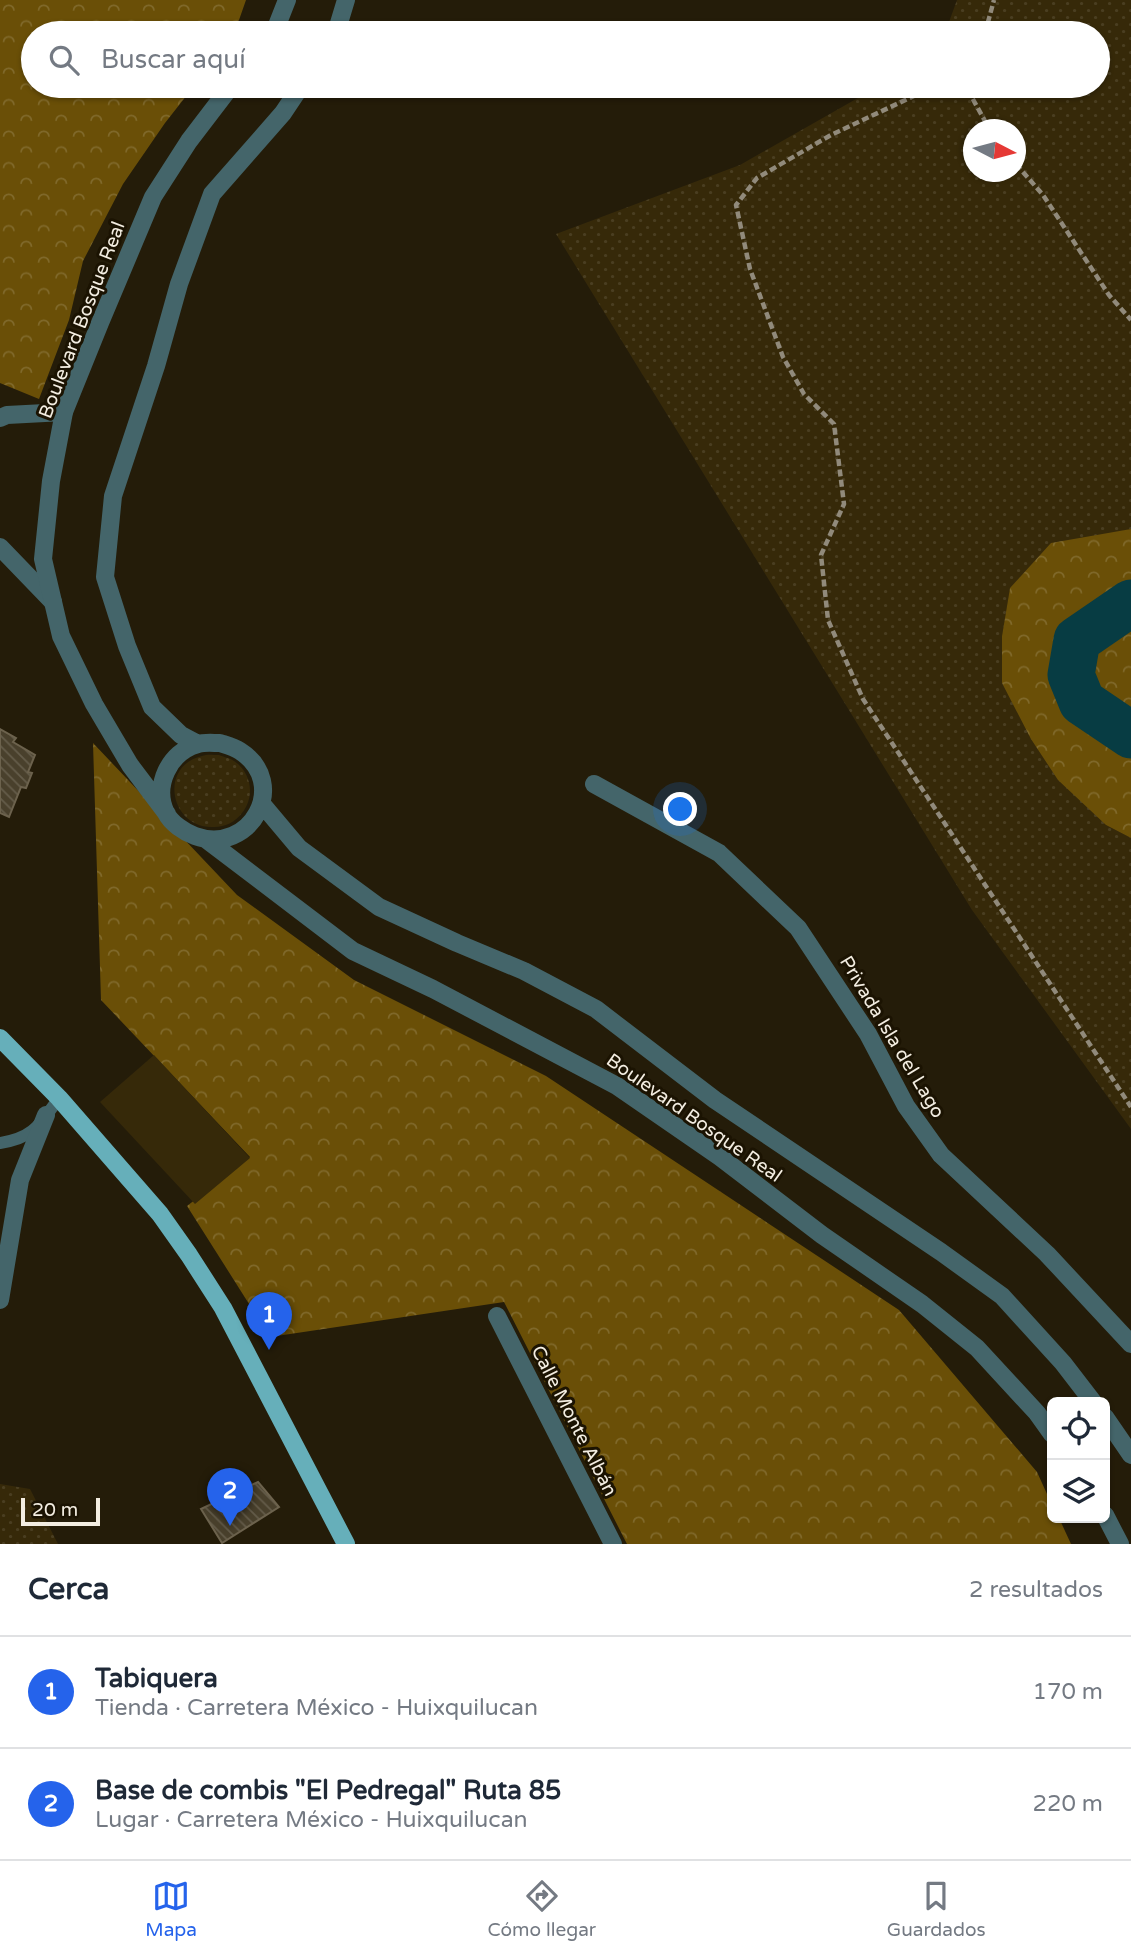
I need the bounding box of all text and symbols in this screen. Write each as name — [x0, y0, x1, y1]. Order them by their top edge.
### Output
search box — [21, 21, 1110, 98]
icon: search — [45, 41, 83, 79]
text: Buscar aquí — [101, 44, 246, 75]
north arrow — [963, 119, 1026, 182]
street label: Boulevard Bosque Real — [34, 219, 130, 421]
your location — [663, 792, 697, 826]
street label: Privada Isla del Lago — [835, 952, 949, 1122]
street label: Boulevard Bosque Real — [602, 1049, 786, 1187]
pin: 1 — [246, 1292, 292, 1350]
street label: Calle Monte Albán — [527, 1342, 621, 1500]
map controls — [1047, 1397, 1110, 1523]
button: locate — [1047, 1397, 1110, 1460]
button: layers — [1047, 1460, 1110, 1523]
pin: 2 — [207, 1468, 253, 1526]
scale bar — [21, 1495, 100, 1527]
text: 20 m — [32, 1499, 78, 1521]
text: Cerca — [28, 1571, 109, 1608]
text: 2 resultados — [969, 1576, 1103, 1604]
text: Tabiquera — [95, 1663, 218, 1694]
text: 1 — [44, 1678, 58, 1706]
text: 170 m — [1033, 1678, 1103, 1706]
text: Tienda · Carretera México - Huixquilucan — [95, 1694, 538, 1722]
text: Base de combis "El Pedregal" Ruta 85 — [95, 1775, 561, 1806]
text: 2 — [44, 1790, 58, 1818]
text: 220 m — [1033, 1790, 1103, 1818]
text: Lugar · Carretera México - Huixquilucan — [95, 1806, 528, 1834]
tab: Mapa — [145, 1877, 197, 1941]
tab: Cómo llegar — [488, 1877, 596, 1941]
tab: Guardados — [887, 1877, 986, 1941]

